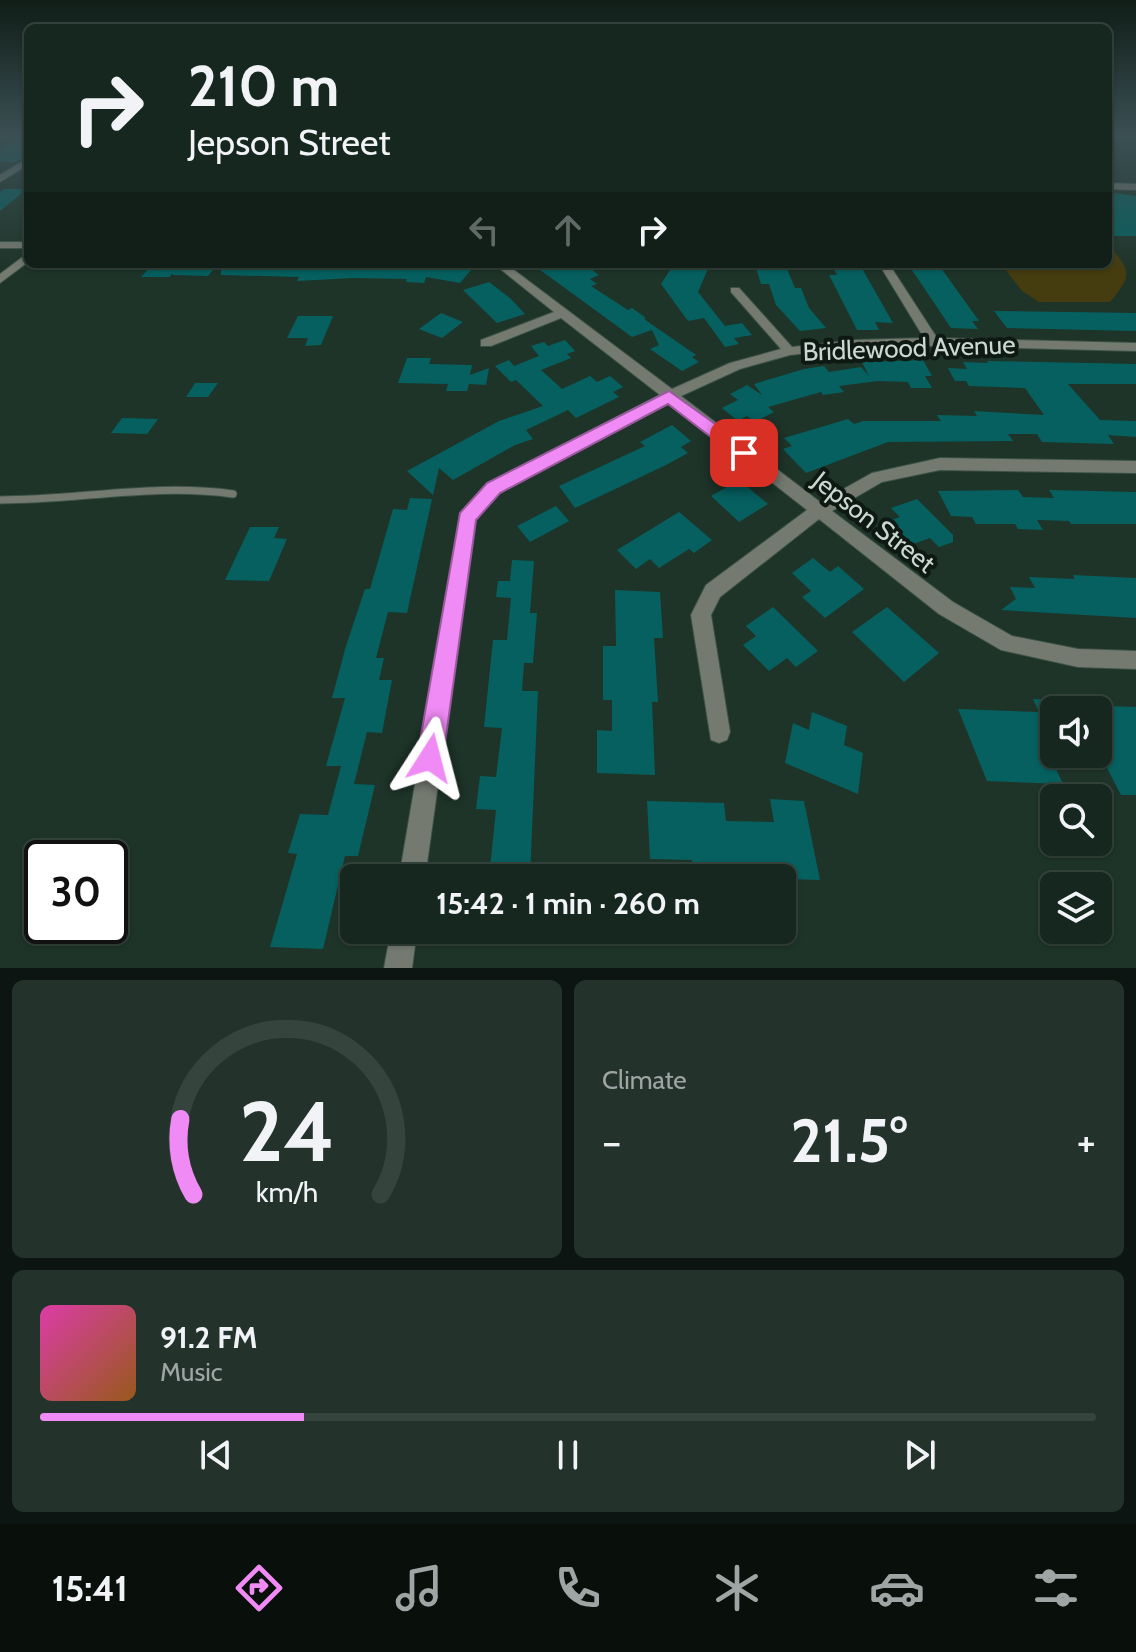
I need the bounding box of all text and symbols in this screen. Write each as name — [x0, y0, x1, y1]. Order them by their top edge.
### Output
text: 210 m — [188, 52, 339, 120]
icon: right — [56, 56, 160, 160]
text: Jepson Street — [188, 120, 391, 164]
icon: left — [462, 208, 506, 252]
icon: ahead — [546, 208, 590, 252]
icon: right — [630, 208, 674, 252]
street label: Bridlewood Avenue — [802, 328, 1016, 368]
pin — [710, 419, 778, 487]
icon: arrive — [722, 431, 766, 475]
street label: Jepson Street — [806, 464, 942, 580]
map controls — [1040, 696, 1112, 944]
button: sound — [1040, 696, 1112, 768]
position arrow — [388, 716, 472, 800]
button: search — [1040, 784, 1112, 856]
speed limit sign: 30 — [24, 840, 128, 944]
button: layers — [1040, 872, 1112, 944]
text: 15:42 · 1 min · 260 m — [436, 885, 700, 922]
text: Climate — [602, 1064, 687, 1096]
text: 24 — [239, 1081, 335, 1182]
text: 21.5° — [791, 1104, 907, 1177]
text: − — [602, 1115, 621, 1168]
text: + — [1077, 1115, 1096, 1168]
text: km/h — [256, 1174, 318, 1209]
text: 91.2 FM — [160, 1319, 257, 1356]
text: Music — [160, 1356, 223, 1388]
icon: previous — [194, 1433, 238, 1477]
icon: pause — [546, 1433, 590, 1477]
icon: next — [898, 1433, 942, 1477]
icon: directions — [231, 1560, 287, 1616]
icon: music — [391, 1560, 447, 1616]
icon: phone — [550, 1560, 606, 1616]
icon: climate — [709, 1560, 765, 1616]
icon: car — [869, 1560, 925, 1616]
icon: filters — [1028, 1560, 1084, 1616]
text: 15:41 — [52, 1566, 128, 1610]

